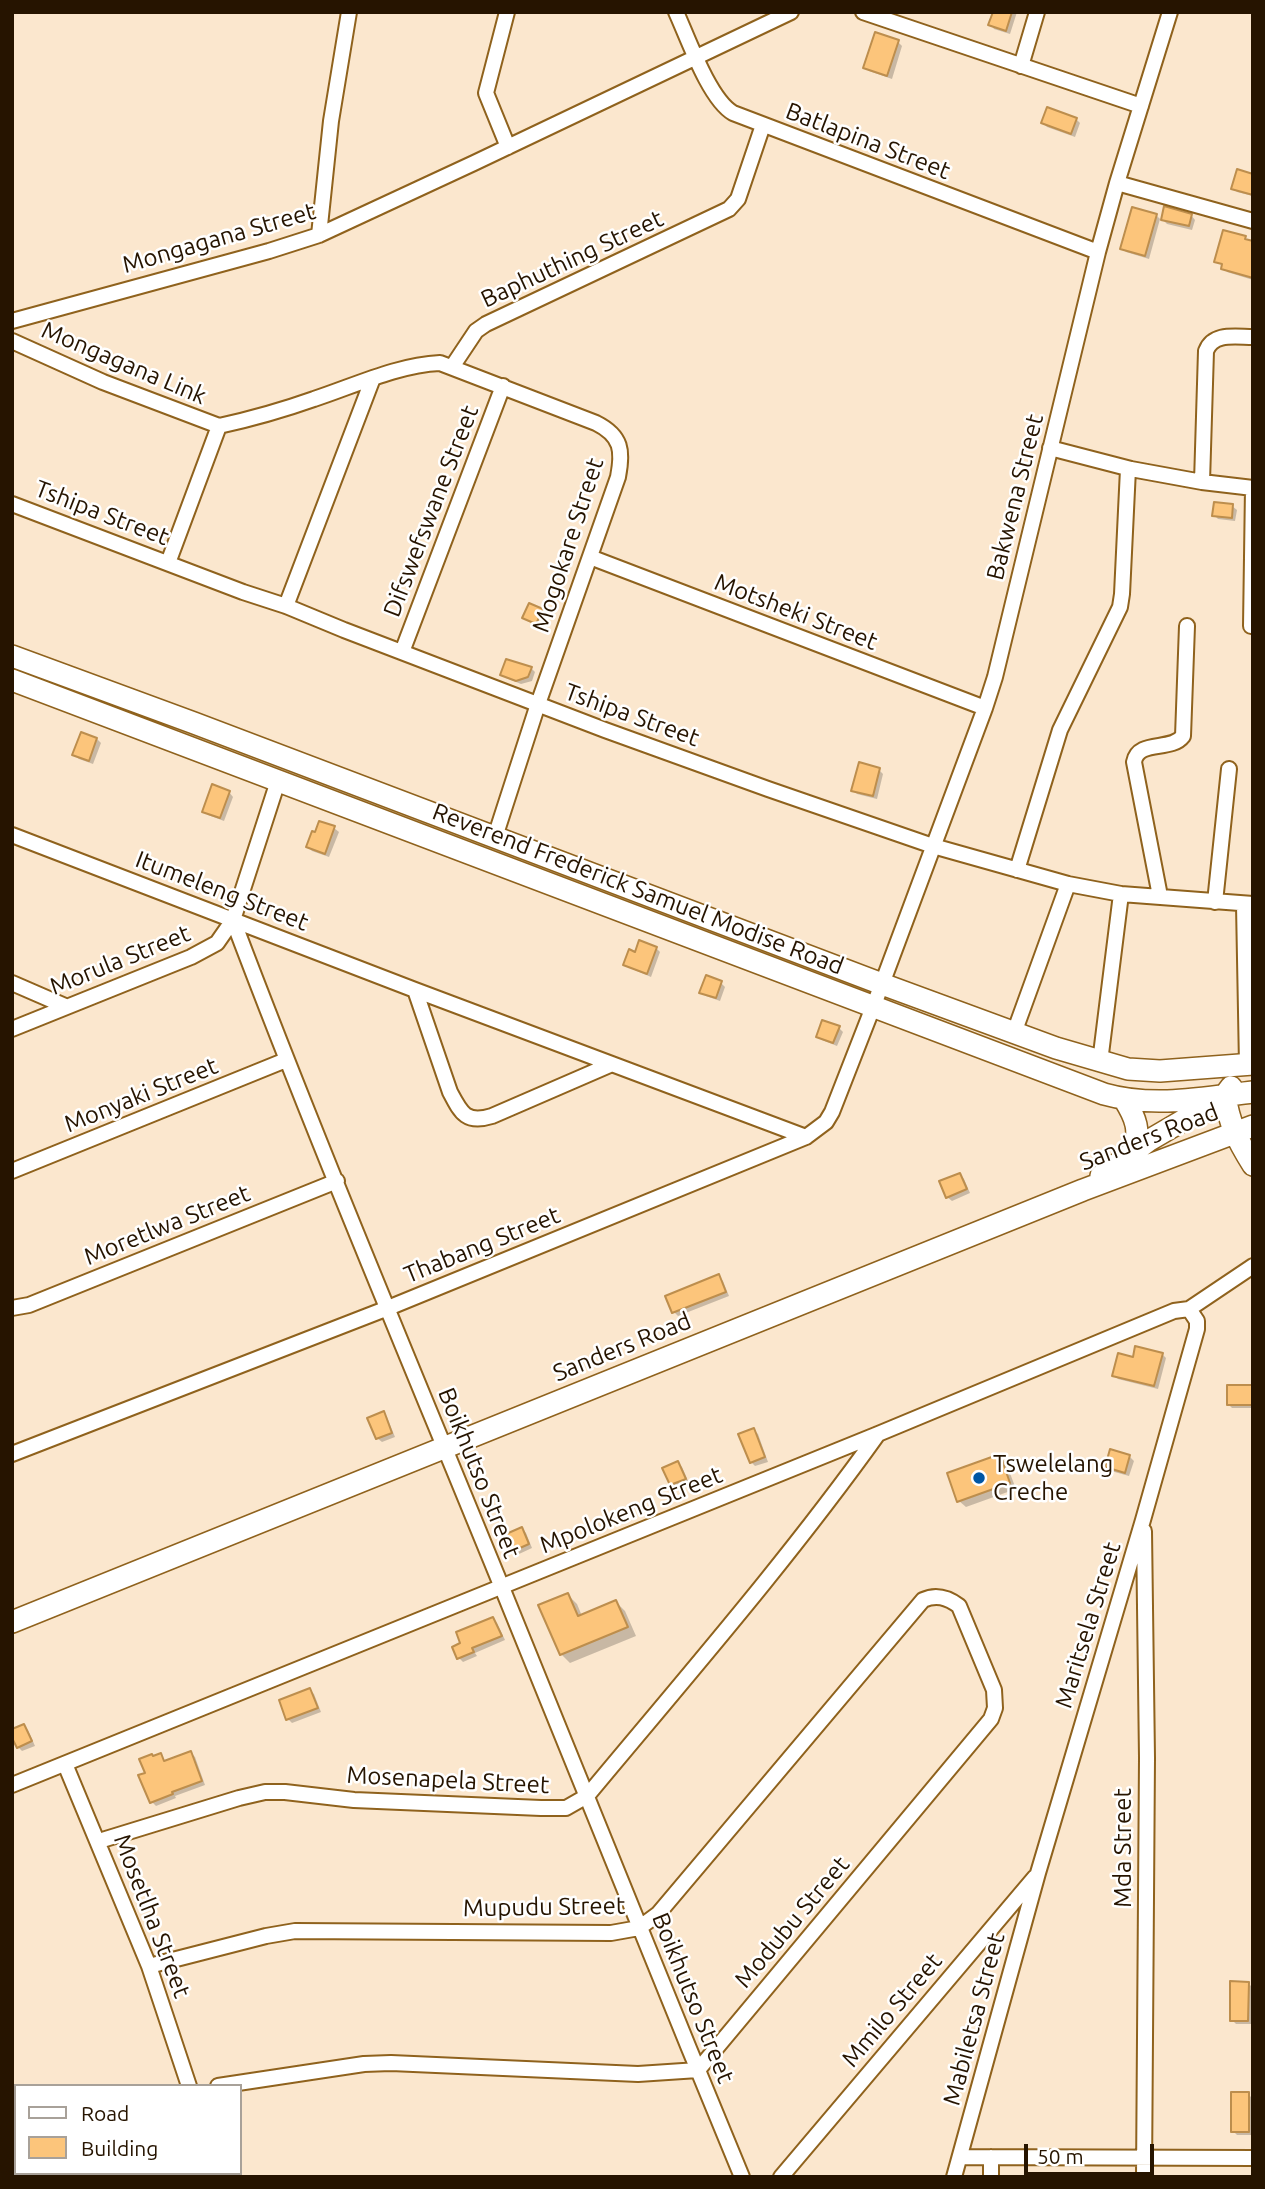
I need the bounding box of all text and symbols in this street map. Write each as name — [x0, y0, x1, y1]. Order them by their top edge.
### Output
street label: Batlapina Street — [782, 96, 954, 186]
street label: Mongagana Street — [119, 197, 319, 279]
street label: Baphuthing Street — [476, 204, 668, 314]
street label: Mongagana Link — [37, 315, 211, 411]
street label: Difswefswane Street — [377, 401, 485, 621]
street label: Bakwena Street — [980, 411, 1050, 583]
street label: Mogokare Street — [526, 454, 610, 636]
street label: Tshipa Street — [31, 474, 173, 552]
street label: Motsheki Street — [710, 568, 882, 656]
street label: Tshipa Street — [561, 677, 703, 753]
street label: Reverend Frederick Samuel Modise Road — [428, 797, 848, 981]
street label: Itumeleng Street — [132, 845, 312, 937]
street label: Morula Street — [46, 919, 194, 1001]
street label: Monyaki Street — [60, 1051, 222, 1139]
street label: Sanders Road — [1076, 1097, 1222, 1177]
street label: Moretlwa Street — [80, 1179, 254, 1271]
street label: Thabang Street — [400, 1201, 564, 1289]
street label: Sanders Road — [549, 1306, 695, 1388]
street label: Boikhutso Street — [432, 1384, 526, 1562]
place label: Tswelelang Creche — [993, 1450, 1113, 1506]
street label: Mpolokeng Street — [536, 1460, 726, 1560]
marker: Tswelelang Creche — [971, 1470, 987, 1486]
street label: Maritsela Street — [1049, 1538, 1127, 1712]
street label: Mosenapela Street — [346, 1760, 550, 1800]
street label: Mda Street — [1109, 1788, 1137, 1908]
street label: Mosetlha Street — [108, 1830, 196, 2002]
street label: Modubu Street — [729, 1850, 855, 1994]
street label: Mupudu Street — [462, 1891, 626, 1923]
street label: Boikhutso Street — [646, 1909, 740, 2087]
street label: Mabiletsa Street — [937, 1930, 1011, 2108]
street label: Mmilo Street — [836, 1947, 948, 2073]
legend — [14, 2084, 242, 2175]
text: Road — [81, 2101, 129, 2125]
scale bar — [1027, 2130, 1156, 2174]
text: Building — [81, 2136, 158, 2160]
text: 50 m — [1037, 2144, 1084, 2168]

